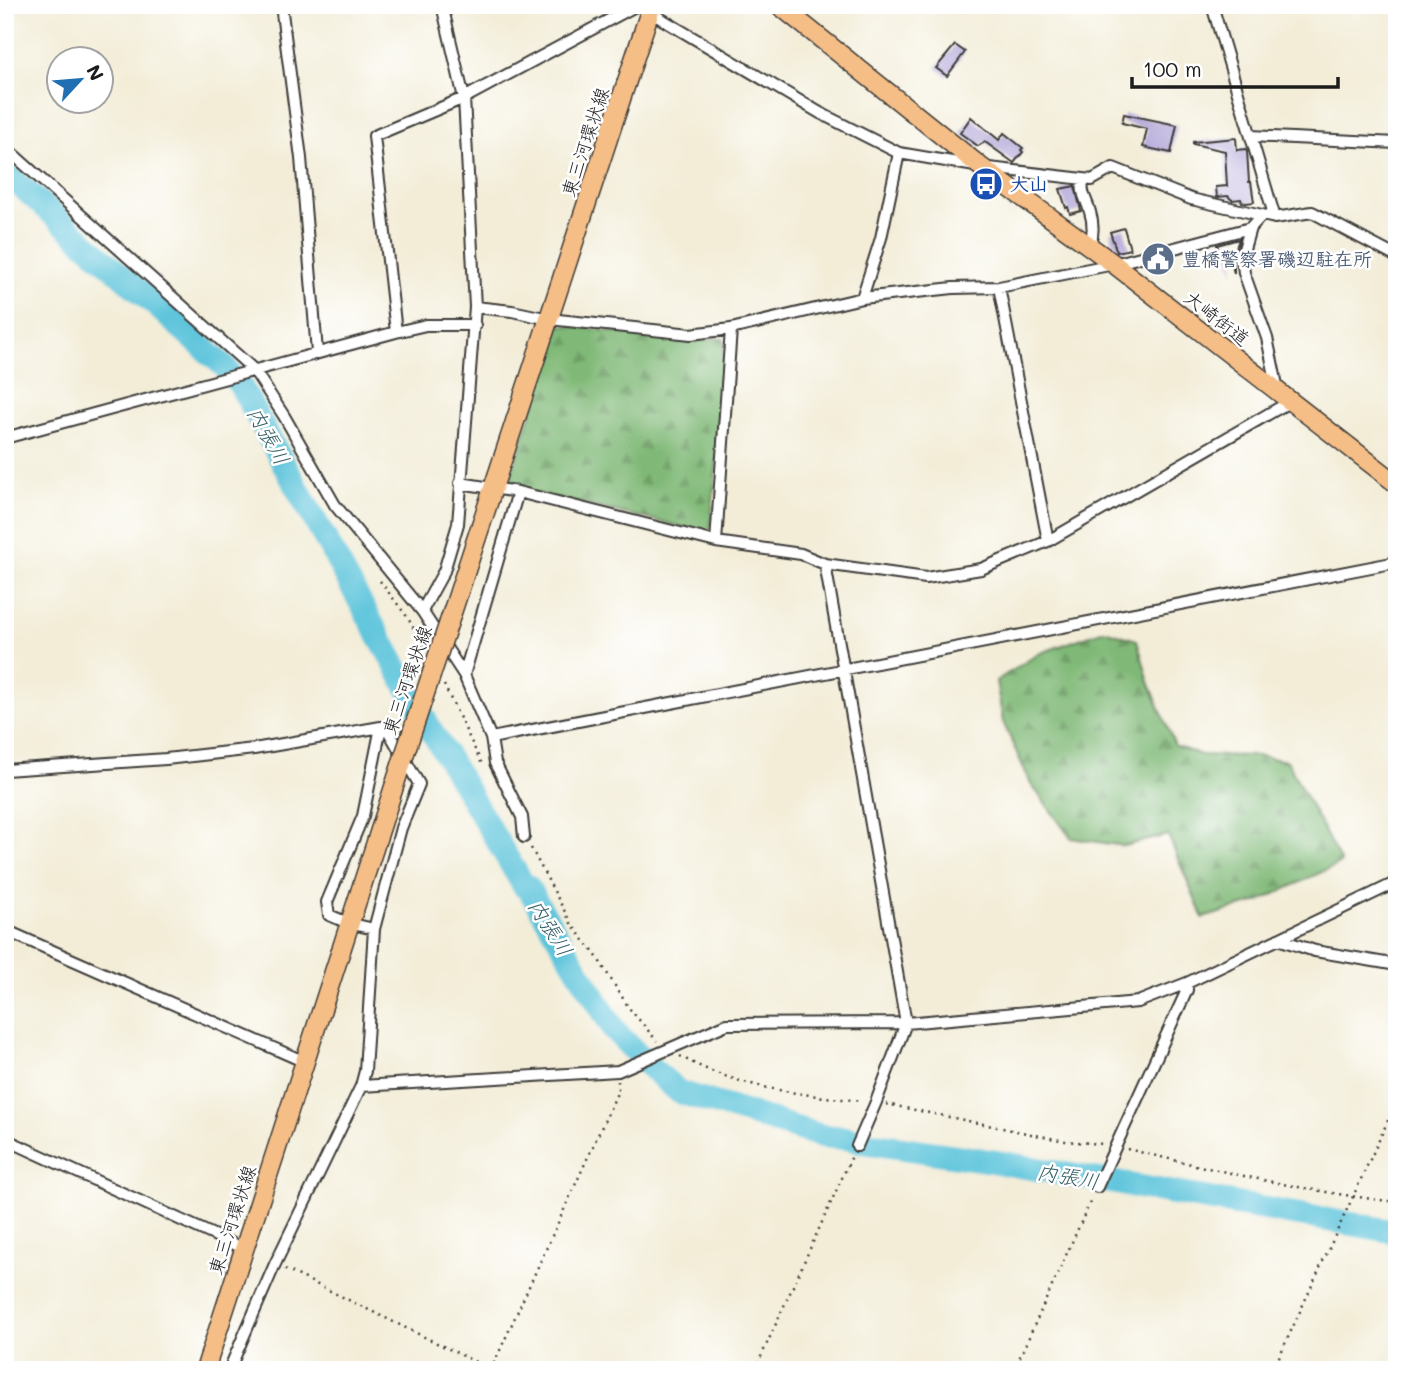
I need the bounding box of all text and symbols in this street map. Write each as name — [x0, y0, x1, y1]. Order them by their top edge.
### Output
north arrow — [46, 46, 116, 116]
scale bar — [1132, 46, 1339, 90]
text: 100 m — [1143, 55, 1202, 82]
text: N — [81, 60, 110, 84]
street label: 東三河環状線 — [555, 84, 614, 200]
bus stop icon: 大山 — [967, 165, 1005, 203]
place label: 大山 — [1010, 171, 1048, 196]
public building icon: 豊橋警察署磯辺駐在所 — [1139, 240, 1177, 278]
place label: 豊橋警察署磯辺駐在所 — [1182, 246, 1372, 271]
street label: 大崎街道 — [1180, 284, 1255, 351]
water label: 内張川 — [242, 401, 296, 469]
street label: 東三河環状線 — [376, 622, 437, 738]
water label: 内張川 — [523, 893, 579, 961]
water label: 内張川 — [1035, 1157, 1102, 1194]
street label: 東三河環状線 — [202, 1162, 261, 1278]

